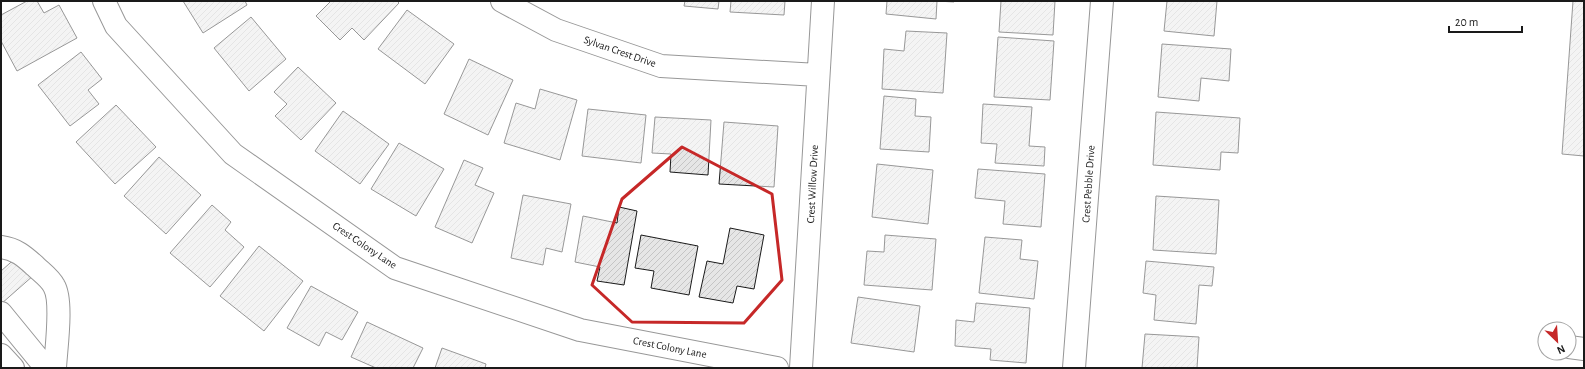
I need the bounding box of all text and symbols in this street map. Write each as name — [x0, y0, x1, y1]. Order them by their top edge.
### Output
scale bar — [1449, 8, 1522, 34]
text: 20 m — [1455, 16, 1478, 28]
street label: Sylvan Crest Drive — [582, 34, 657, 69]
street label: Crest Willow Drive — [805, 144, 820, 224]
street label: Crest Pebble Drive — [1080, 145, 1097, 223]
street label: Crest Colony Lane — [331, 220, 399, 271]
north arrow — [1537, 321, 1577, 361]
street label: Crest Colony Lane — [632, 335, 708, 360]
text: N — [1555, 343, 1567, 356]

